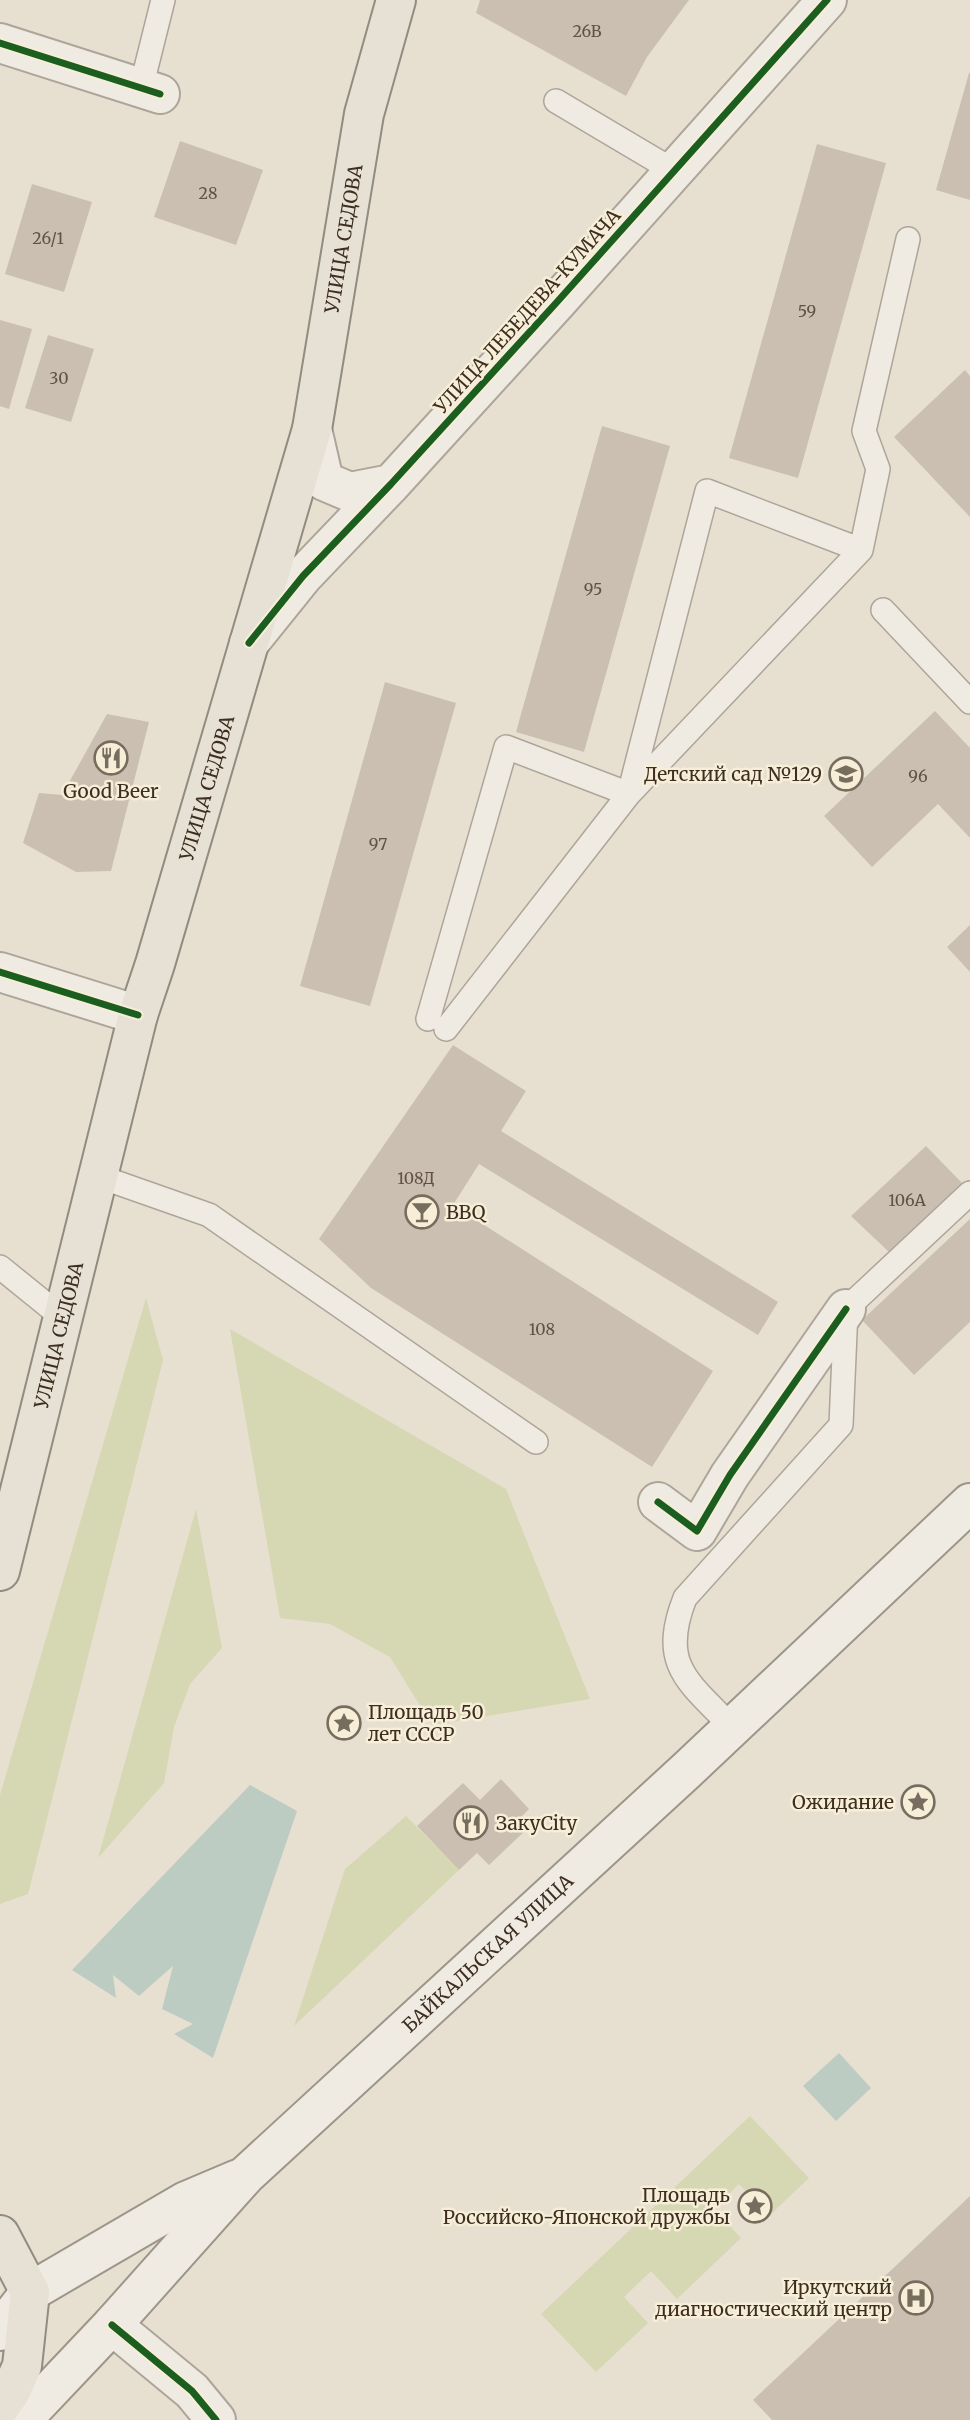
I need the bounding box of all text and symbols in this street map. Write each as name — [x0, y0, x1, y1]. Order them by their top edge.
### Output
house number: 26В — [572, 21, 602, 41]
street label: УЛИЦА СЕДОВА — [319, 162, 368, 316]
house number: 28 — [199, 183, 217, 203]
street label: УЛИЦА ЛЕБЕДЕВА-КУМАЧА — [428, 203, 626, 419]
house number: 26/1 — [32, 228, 64, 248]
house number: 59 — [798, 301, 816, 321]
house number: 30 — [49, 368, 69, 388]
house number: 95 — [584, 579, 602, 599]
street label: УЛИЦА СЕДОВА — [174, 712, 240, 865]
restaurant icon: Good Beer — [92, 739, 130, 777]
school or university icon: Детский сад №129 — [827, 755, 865, 793]
place label: Детский сад №129 — [644, 762, 822, 786]
house number: 96 — [908, 766, 928, 786]
place label: Good Beer — [63, 779, 159, 803]
house number: 97 — [369, 834, 387, 854]
house number: 108Д — [397, 1168, 435, 1188]
house number: 106А — [888, 1190, 927, 1210]
bar icon: BBQ — [403, 1193, 441, 1231]
place label: BBQ — [446, 1200, 487, 1224]
street label: УЛИЦА СЕДОВА — [28, 1259, 88, 1412]
house number: 108 — [529, 1319, 555, 1339]
place label: Площадь 50 лет СССР — [368, 1700, 484, 1746]
place icon: Площадь 50 лет СССР — [325, 1704, 363, 1742]
place icon: Ожидание — [899, 1783, 937, 1821]
place label: Ожидание — [792, 1790, 894, 1814]
restaurant icon: ЗакуCity — [452, 1804, 490, 1842]
place label: ЗакуCity — [496, 1811, 577, 1835]
street label: БАЙКАЛЬСКАЯ УЛИЦА — [397, 1868, 578, 2038]
place label: Площадь Российско-Японской дружбы — [443, 2183, 730, 2229]
place icon: Площадь Российско-Японской дружбы — [736, 2187, 774, 2225]
place label: Иркутский диагностический центр — [654, 2275, 892, 2321]
hospital icon: Иркутский диагностический центр — [897, 2279, 935, 2317]

